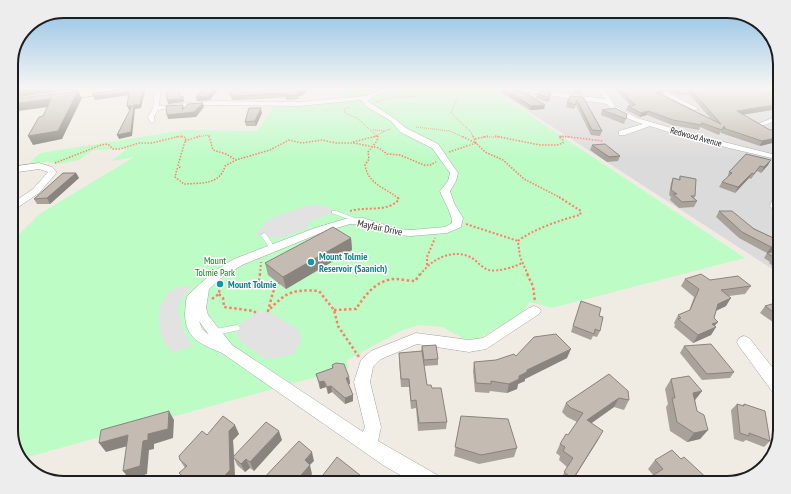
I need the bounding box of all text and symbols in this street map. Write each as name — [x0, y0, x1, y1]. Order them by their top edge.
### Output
street label: Redwood Avenue — [669, 124, 723, 149]
street label: Mayfair Drive — [356, 216, 404, 239]
place label: Mount Tolmie Reservoir (Saanich) — [319, 250, 387, 275]
park label: Mount Tolmie Park — [195, 254, 235, 279]
marker: Mount Tolmie Reservoir (Saanich) — [306, 257, 316, 267]
place label: Mount Tolmie — [228, 278, 276, 291]
marker: Mount Tolmie — [215, 279, 225, 289]

